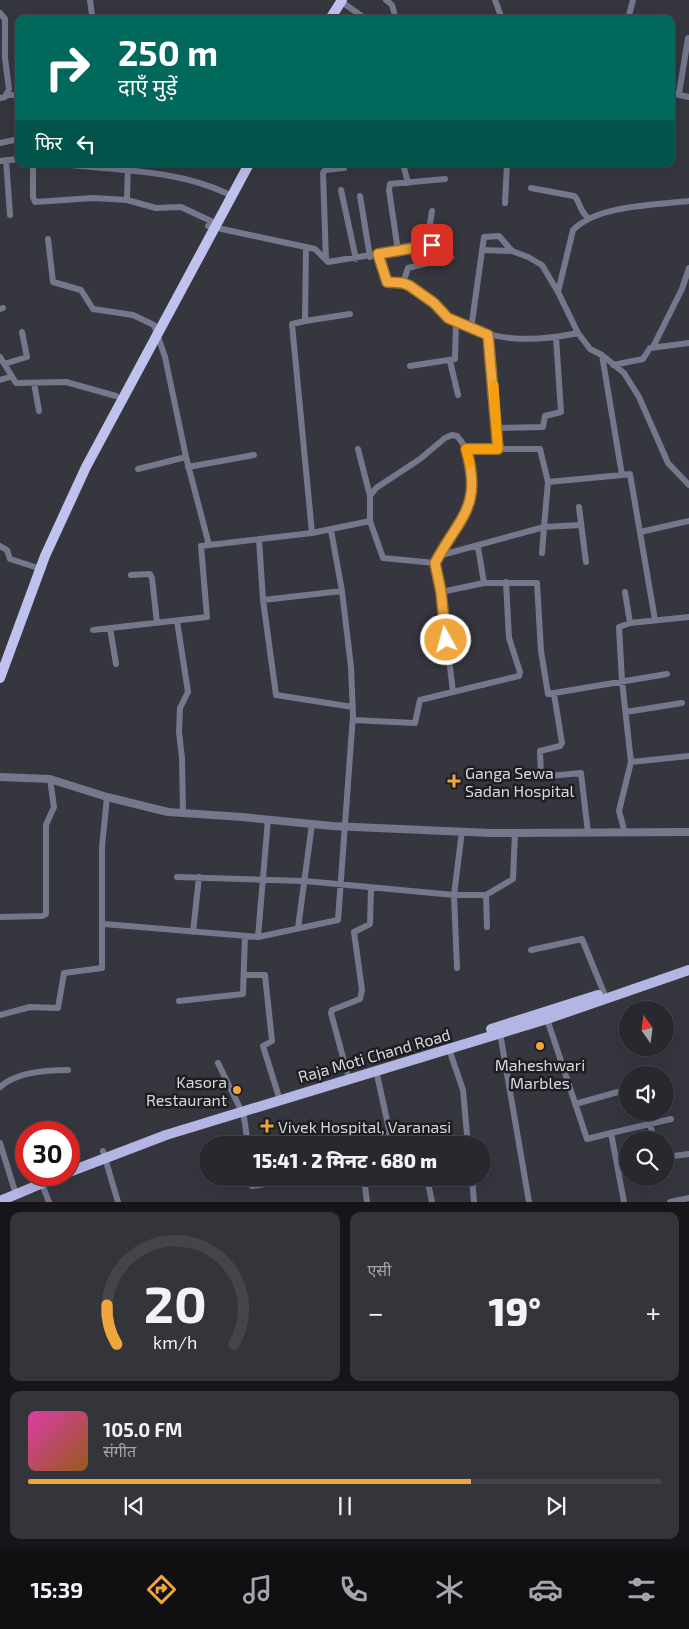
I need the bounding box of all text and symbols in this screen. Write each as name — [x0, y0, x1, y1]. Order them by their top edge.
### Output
text: 250 m — [118, 31, 218, 73]
icon: right — [35, 35, 100, 100]
text: दाएँ मुड़ें — [118, 73, 177, 99]
icon: left — [72, 130, 100, 158]
text: फिर — [35, 131, 62, 154]
pin — [411, 224, 453, 266]
icon: arrive — [418, 231, 446, 259]
position arrow — [419, 613, 471, 665]
place label: Ganga Sewa Sadan Hospital — [465, 763, 575, 800]
marker: Ganga Sewa Sadan Hospital — [447, 774, 461, 788]
north arrow — [619, 1001, 674, 1056]
map controls — [619, 1001, 674, 1186]
street label: Raja Moti Chand Road — [296, 1024, 453, 1087]
marker: Maheshwari Marbles — [534, 1040, 546, 1052]
place label: Maheshwari Marbles — [495, 1055, 585, 1092]
button: sound — [619, 1066, 674, 1121]
place label: Kasora Restaurant — [146, 1072, 227, 1109]
marker: Kasora Restaurant — [231, 1084, 243, 1096]
place label: Vivek Hospital, Varanasi — [278, 1117, 451, 1136]
marker: Vivek Hospital, Varanasi — [260, 1119, 274, 1133]
speed limit sign: 30 — [15, 1121, 80, 1186]
button: search — [619, 1131, 674, 1186]
text: 15:41 · 2 मिनट · 680 m — [253, 1149, 437, 1172]
text: एसी — [368, 1260, 391, 1279]
text: 20 — [143, 1271, 206, 1333]
text: 19° — [488, 1288, 541, 1334]
text: − — [368, 1295, 384, 1329]
text: + — [646, 1295, 661, 1329]
text: km/h — [153, 1331, 197, 1353]
text: 105.0 FM — [103, 1418, 182, 1441]
text: संगीत — [103, 1441, 136, 1460]
icon: previous — [120, 1492, 148, 1520]
icon: pause — [331, 1492, 359, 1520]
icon: next — [542, 1492, 570, 1520]
icon: directions — [144, 1572, 179, 1607]
icon: music — [240, 1572, 275, 1607]
icon: phone — [336, 1572, 371, 1607]
icon: climate — [432, 1572, 467, 1607]
icon: car — [528, 1572, 563, 1607]
icon: filters — [624, 1572, 659, 1607]
text: 15:39 — [30, 1576, 83, 1602]

